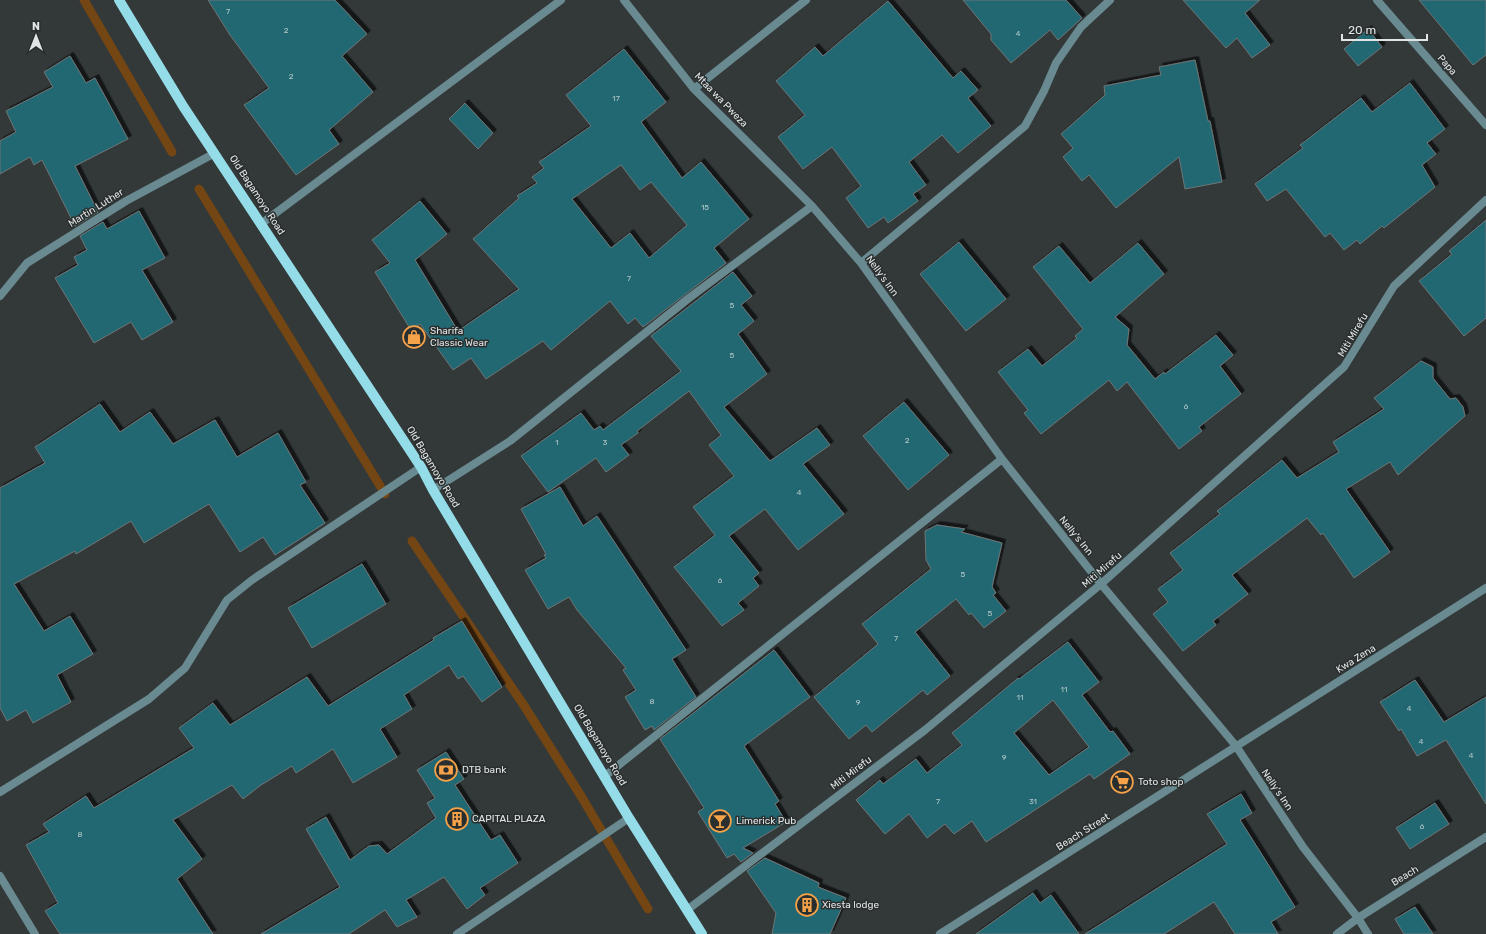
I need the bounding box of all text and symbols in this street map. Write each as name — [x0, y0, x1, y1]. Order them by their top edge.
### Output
house number: 7 — [226, 7, 230, 16]
north arrow — [16, 16, 56, 56]
scale bar — [1342, 16, 1427, 42]
text: N — [32, 20, 40, 33]
text: 20 m — [1348, 23, 1376, 37]
house number: 2 — [284, 26, 289, 35]
house number: 4 — [1016, 29, 1021, 38]
street label: Papa — [1435, 52, 1459, 78]
street label: Mtaa wa Pweza — [692, 70, 750, 130]
house number: 2 — [289, 72, 294, 81]
house number: 17 — [612, 94, 620, 103]
street label: Old Bagamoyo Road — [227, 153, 287, 237]
street label: Martin Luther — [66, 186, 126, 230]
house number: 15 — [701, 203, 709, 212]
street label: Nelly's Inn — [863, 253, 901, 299]
house number: 7 — [627, 274, 631, 283]
house number: 5 — [730, 301, 735, 310]
street label: Miti Mirefu — [1335, 311, 1371, 359]
shop icon: Sharifa Classic Wear — [401, 324, 427, 350]
place label: Sharifa Classic Wear — [430, 325, 488, 349]
house number: 5 — [730, 351, 735, 360]
house number: 6 — [1184, 402, 1189, 411]
street label: Old Bagamoyo Road — [404, 424, 462, 510]
house number: 2 — [905, 436, 910, 445]
house number: 1 — [555, 438, 559, 447]
house number: 3 — [603, 438, 608, 447]
house number: 4 — [797, 488, 802, 497]
street label: Nelly's Inn — [1056, 514, 1096, 558]
street label: Miti Mirefu — [1080, 550, 1124, 590]
house number: 5 — [961, 570, 966, 579]
house number: 6 — [718, 576, 723, 585]
house number: 5 — [988, 609, 993, 618]
house number: 7 — [894, 634, 898, 643]
street label: Kwa Zena — [1334, 642, 1378, 676]
house number: 11 — [1061, 685, 1067, 694]
house number: 11 — [1017, 693, 1023, 702]
house number: 8 — [649, 697, 655, 706]
house number: 9 — [856, 698, 861, 707]
street label: Old Bagamoyo Road — [571, 702, 629, 788]
house number: 4 — [1407, 704, 1412, 713]
house number: 4 — [1419, 737, 1424, 746]
house number: 4 — [1469, 751, 1474, 760]
house number: 9 — [1002, 753, 1007, 762]
street label: Miti Mirefu — [828, 754, 874, 792]
bank icon: DTB bank — [433, 757, 459, 783]
place label: DTB bank — [462, 764, 507, 776]
street label: Nelly's Inn — [1259, 767, 1295, 813]
supermarket icon: Toto shop — [1109, 769, 1135, 795]
place label: Toto shop — [1138, 776, 1184, 788]
house number: 7 — [936, 797, 940, 806]
house number: 31 — [1029, 797, 1037, 806]
building icon: CAPITAL PLAZA — [444, 806, 470, 832]
bar icon: Limerick Pub — [707, 808, 733, 834]
street label: Beach Street — [1054, 811, 1112, 853]
place label: CAPITAL PLAZA — [472, 813, 546, 825]
place label: Limerick Pub — [736, 815, 796, 827]
house number: 6 — [1420, 822, 1425, 831]
house number: 8 — [77, 830, 83, 839]
street label: Beach — [1389, 863, 1421, 889]
building icon: Xiesta lodge — [794, 892, 820, 918]
place label: Xiesta lodge — [822, 899, 879, 911]

